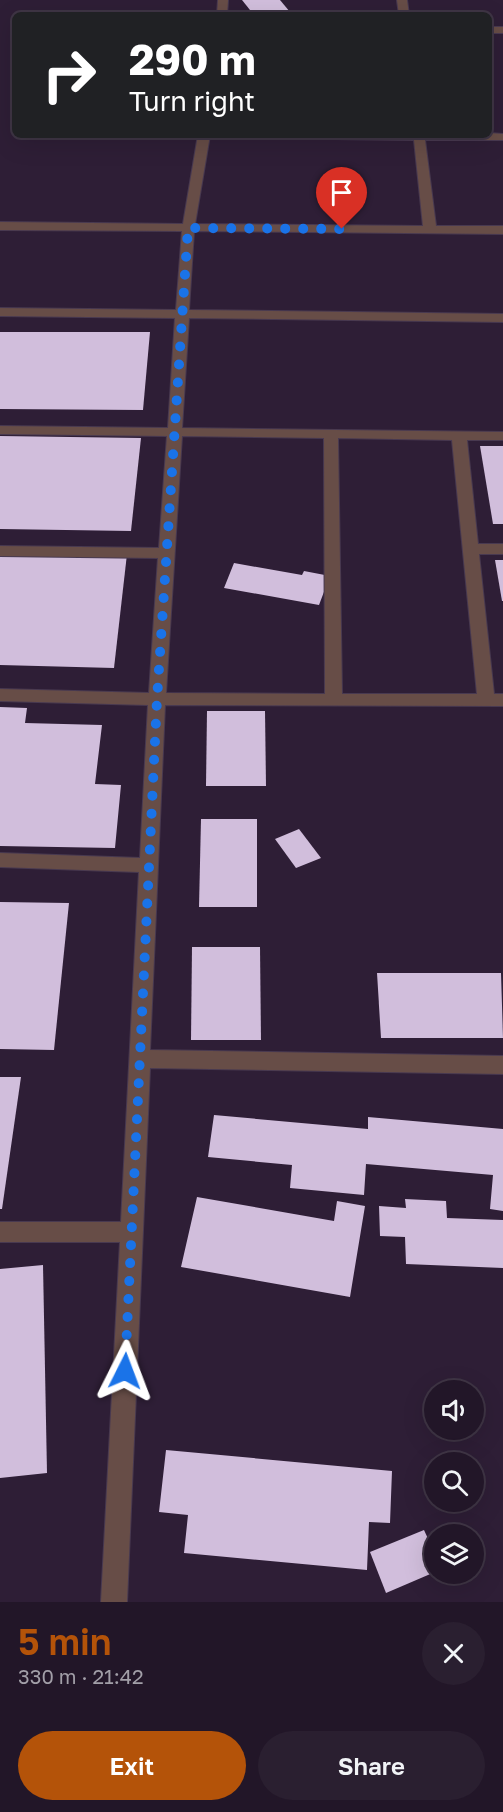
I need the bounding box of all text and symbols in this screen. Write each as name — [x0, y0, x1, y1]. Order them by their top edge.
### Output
text: 290 m — [129, 34, 256, 84]
icon: right — [30, 36, 108, 114]
text: Turn right — [129, 85, 255, 117]
pin — [316, 167, 367, 229]
icon: arrive — [325, 176, 358, 209]
position arrow — [93, 1339, 157, 1403]
map controls — [424, 1380, 484, 1584]
button: sound — [424, 1380, 484, 1440]
button: search — [424, 1452, 484, 1512]
button: layers — [424, 1524, 484, 1584]
text: 5 min — [18, 1620, 112, 1663]
button: close — [422, 1622, 485, 1685]
text: 330 m · 21:42 — [18, 1664, 144, 1688]
button: Exit — [18, 1731, 246, 1800]
button: Share — [258, 1731, 485, 1800]

